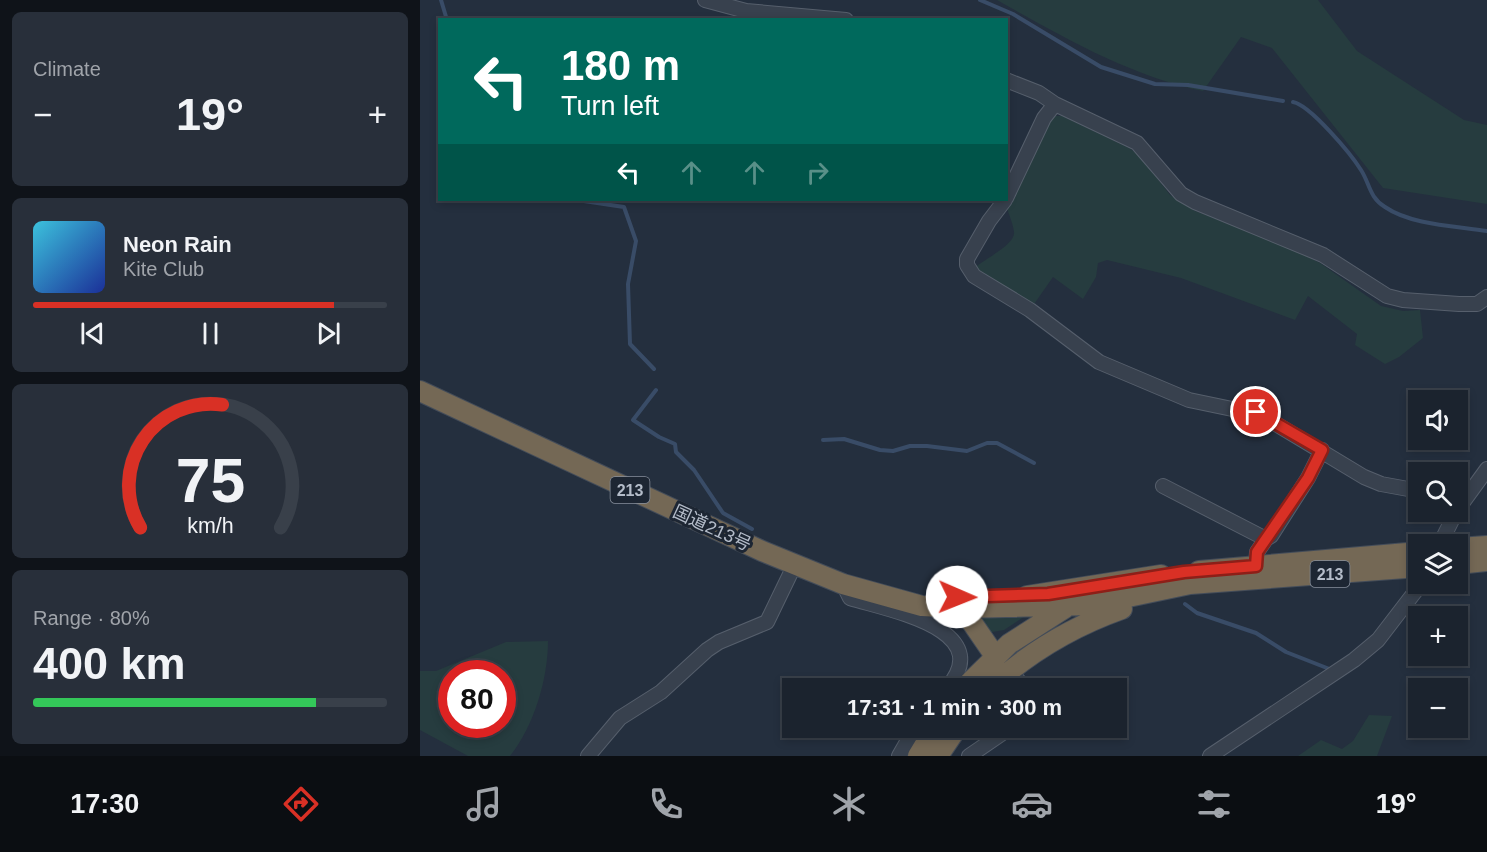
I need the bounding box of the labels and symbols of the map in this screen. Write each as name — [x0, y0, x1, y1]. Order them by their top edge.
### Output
pin — [1230, 386, 1281, 437]
road number: 213 — [610, 477, 650, 503]
street label: 国道213号 — [670, 501, 754, 555]
road number: 213 — [1310, 561, 1350, 587]
position arrow — [925, 565, 989, 629]
speed limit sign: 80 — [438, 660, 516, 738]

